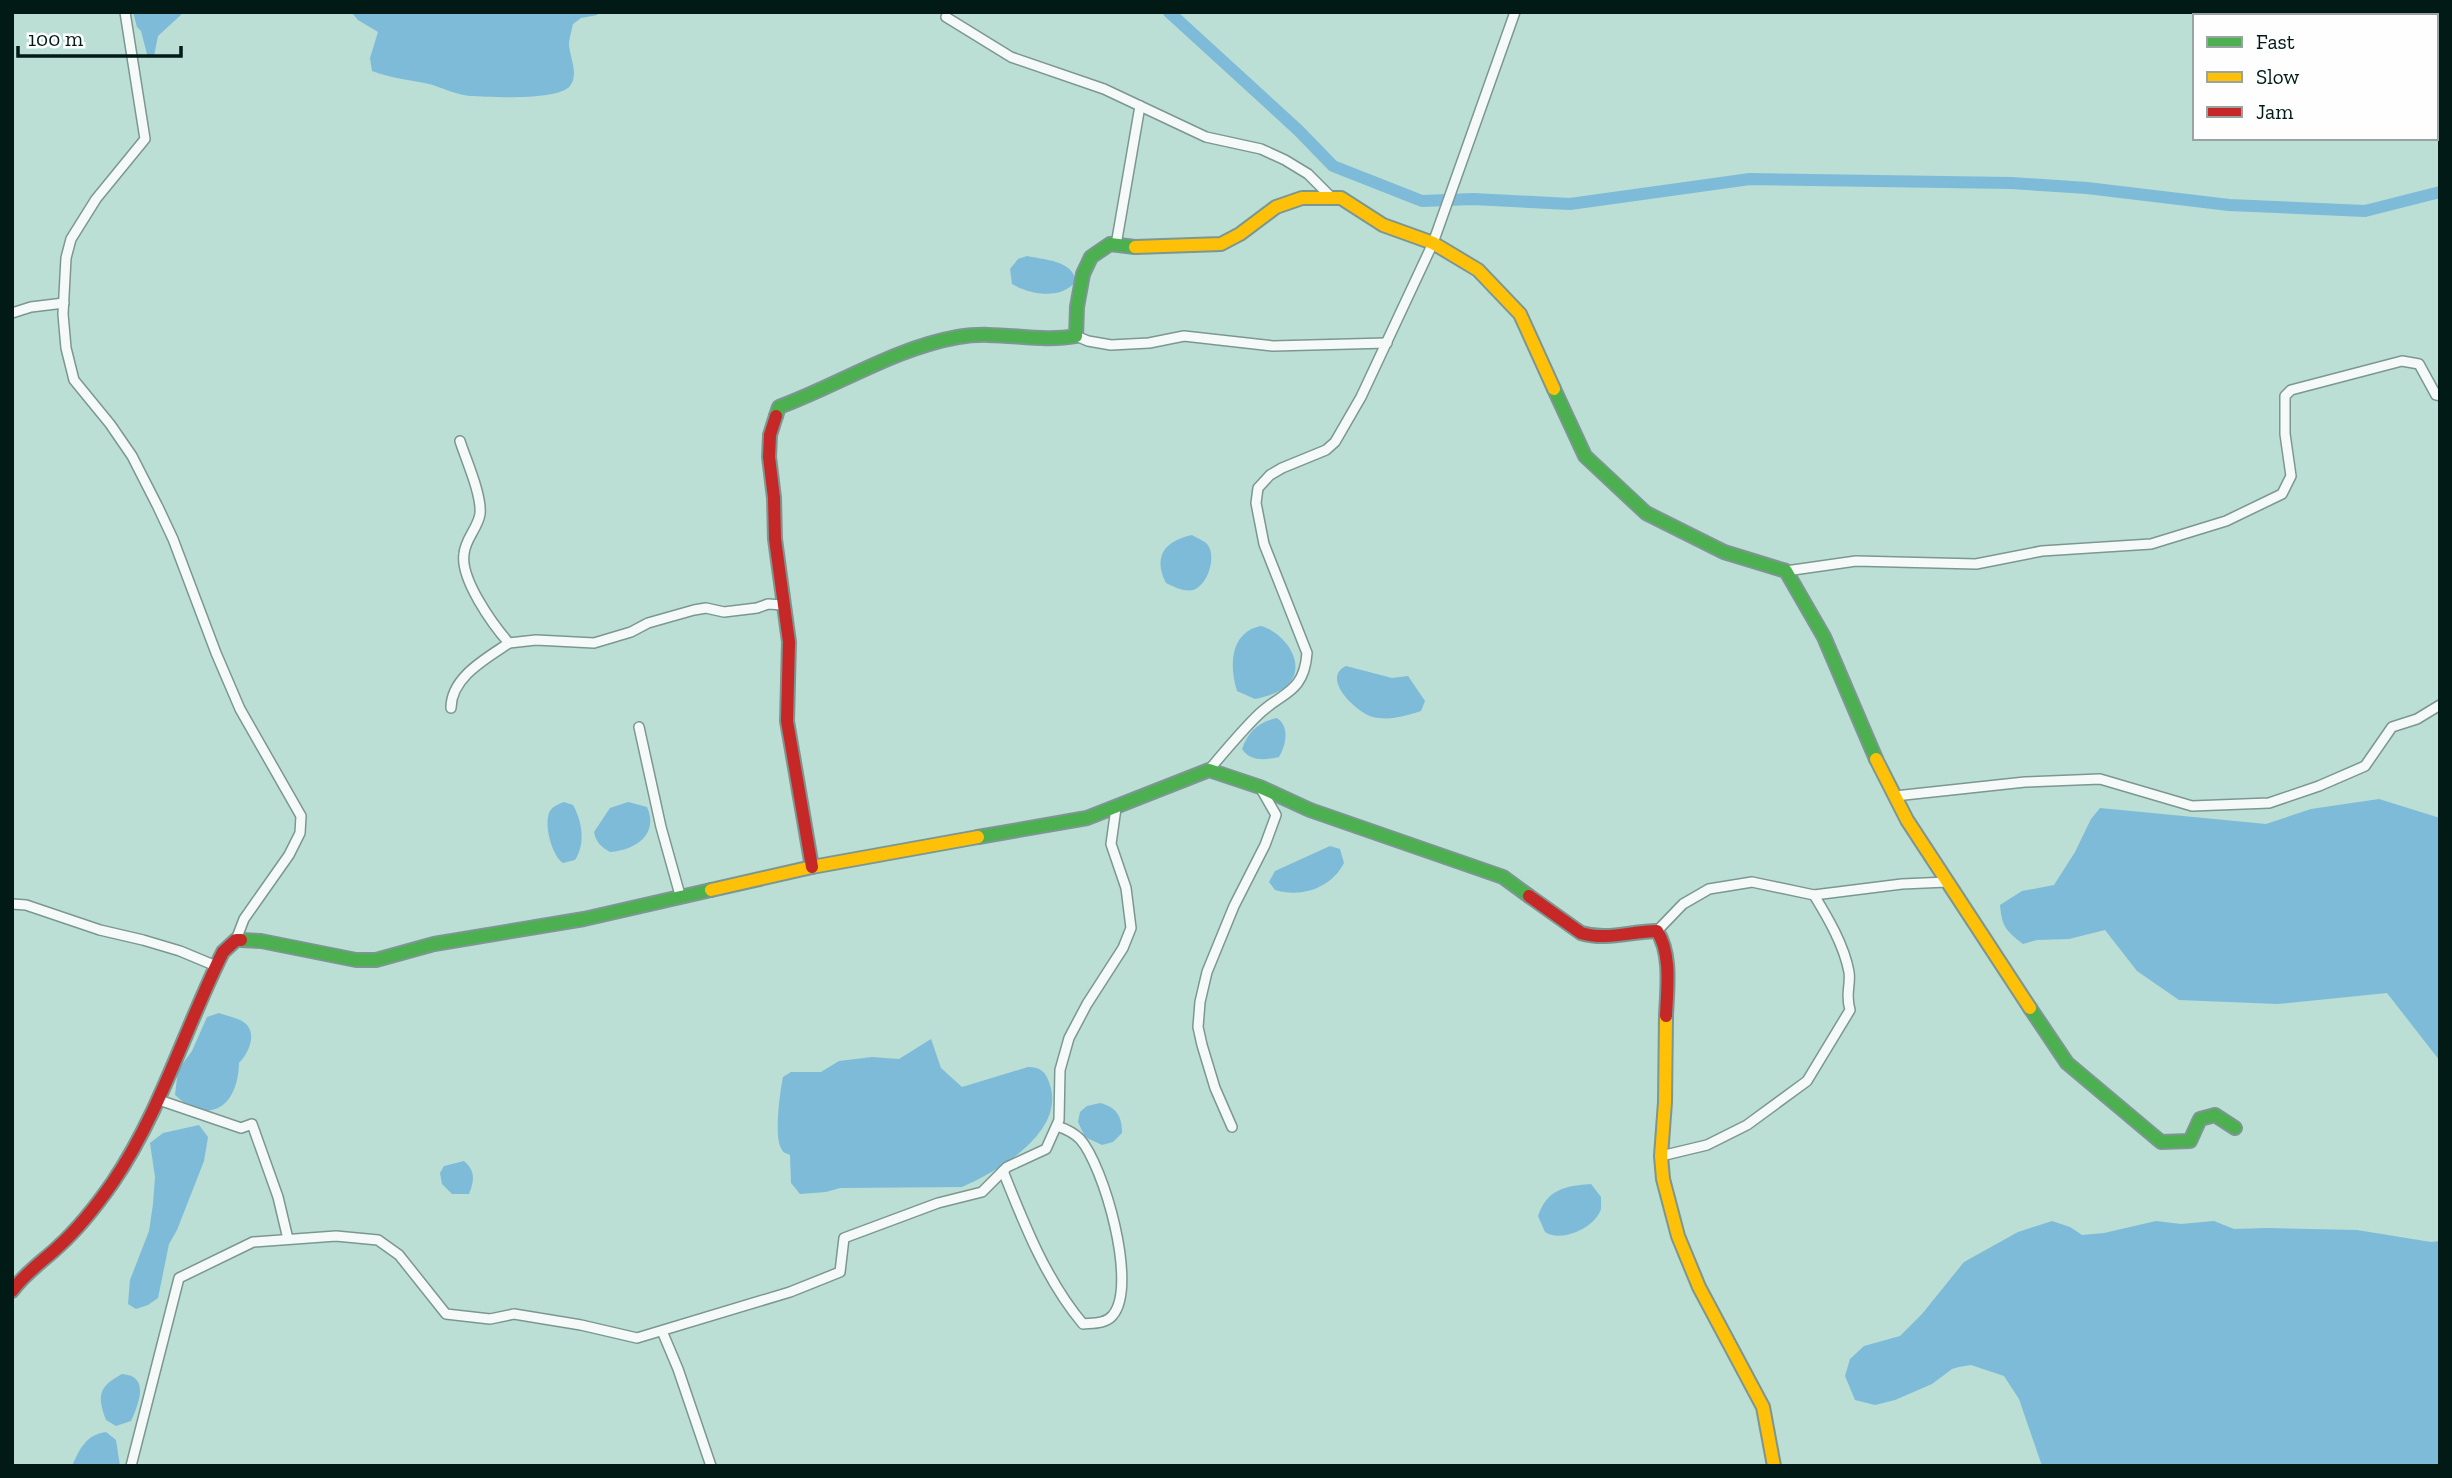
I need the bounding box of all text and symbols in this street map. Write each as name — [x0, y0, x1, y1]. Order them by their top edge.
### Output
scale bar — [18, 14, 180, 58]
legend — [2193, 14, 2438, 140]
text: 100 m — [28, 26, 83, 51]
text: Fast — [2256, 29, 2295, 54]
text: Slow — [2256, 64, 2299, 89]
text: Jam — [2256, 99, 2293, 124]

